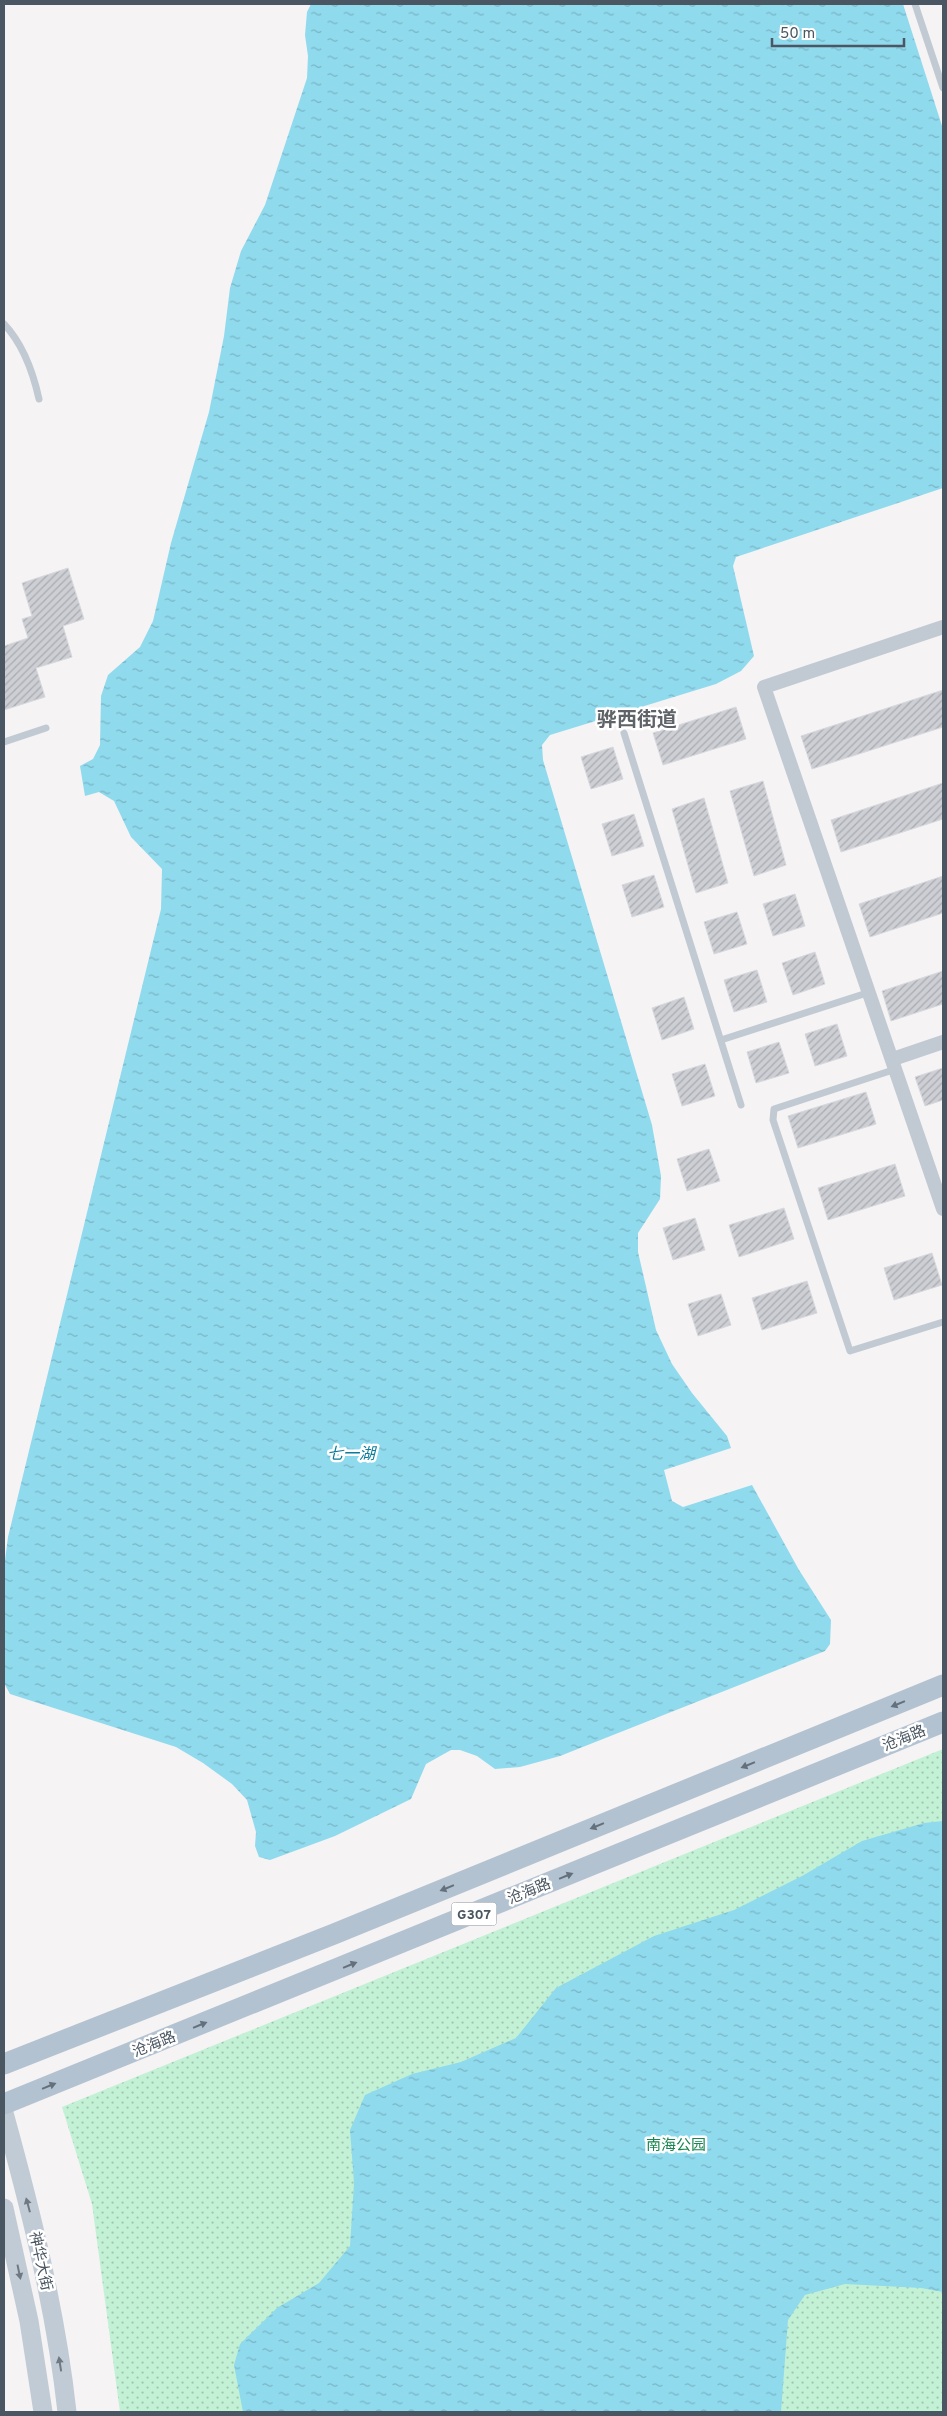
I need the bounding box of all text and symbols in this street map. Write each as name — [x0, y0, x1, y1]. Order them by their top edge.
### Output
scale bar — [772, 15, 904, 47]
text: 50 m — [780, 25, 815, 44]
district label: 骅西街道 — [597, 708, 677, 734]
water label: 七一湖 — [327, 1445, 378, 1465]
one-way arrow — [891, 1700, 905, 1708]
street label: 沧海路 — [880, 1722, 929, 1757]
one-way arrow — [740, 1761, 755, 1769]
one-way arrow — [590, 1823, 604, 1831]
one-way arrow — [558, 1872, 573, 1880]
street label: 沧海路 — [505, 1875, 554, 1910]
one-way arrow — [440, 1884, 454, 1892]
road number: G307 — [452, 1902, 496, 1926]
one-way arrow — [343, 1960, 358, 1968]
one-way arrow — [193, 2021, 207, 2029]
street label: 沧海路 — [130, 2028, 179, 2063]
one-way arrow — [42, 2082, 57, 2090]
park label: 南海公园 — [646, 2137, 706, 2156]
one-way arrow — [24, 2197, 32, 2212]
street label: 神华大街 — [24, 2230, 56, 2293]
one-way arrow — [15, 2265, 23, 2281]
one-way arrow — [56, 2356, 64, 2372]

